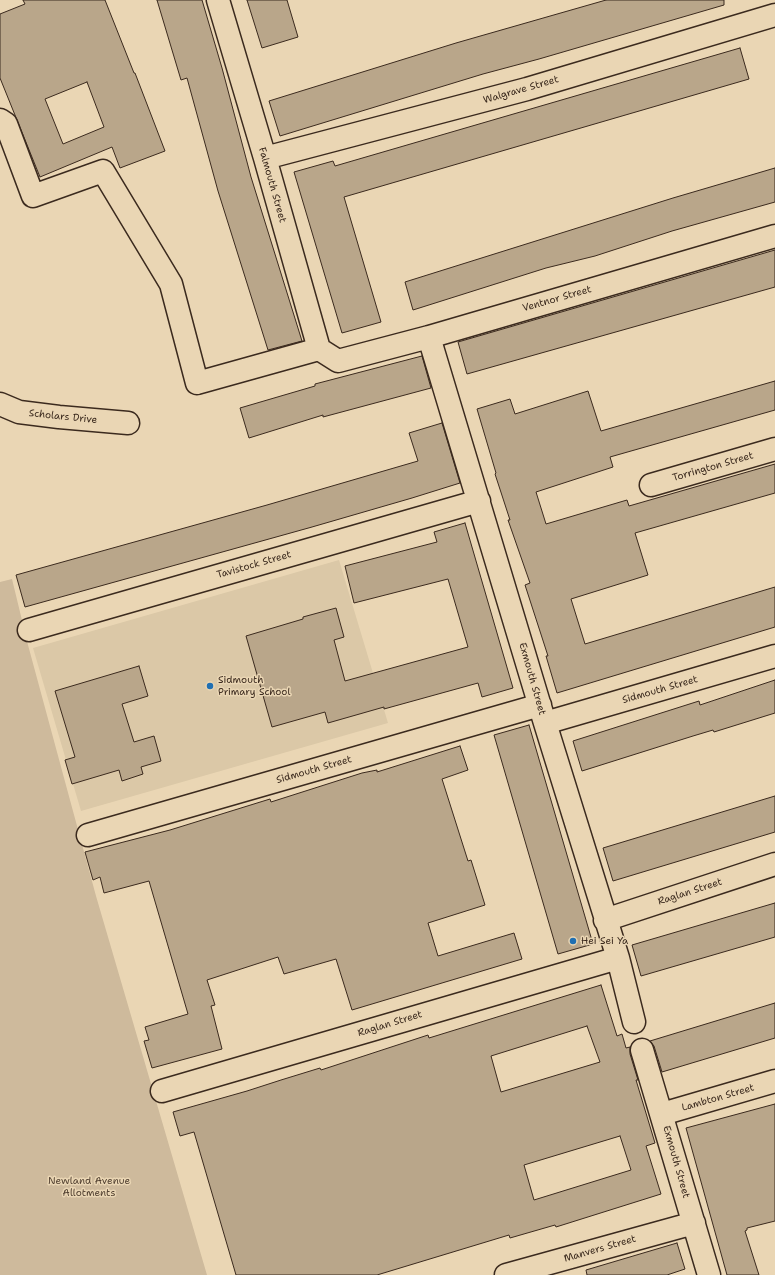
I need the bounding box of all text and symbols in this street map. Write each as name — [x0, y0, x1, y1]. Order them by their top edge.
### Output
street label: Walgrave Street — [482, 74, 560, 106]
street label: Falmouth Street — [255, 146, 289, 224]
street label: Ventnor Street — [521, 283, 593, 315]
street label: Scholars Drive — [28, 407, 98, 427]
street label: Torrington Street — [671, 450, 755, 484]
street label: Tavistock Street — [215, 549, 293, 581]
street label: Exmouth Street — [516, 641, 548, 717]
street label: Sidmouth Street — [621, 673, 699, 707]
place label: Sidmouth Primary School — [218, 674, 290, 698]
marker: Sidmouth Primary School — [205, 681, 215, 691]
street label: Sidmouth Street — [275, 753, 353, 787]
street label: Raglan Street — [656, 876, 724, 908]
place label: Hei Sei Ya — [581, 935, 628, 947]
marker: Hei Sei Ya — [568, 936, 578, 946]
street label: Raglan Street — [356, 1008, 424, 1040]
street label: Lambton Street — [680, 1082, 756, 1114]
street label: Exmouth Street — [660, 1124, 692, 1200]
park label: Newland Avenue Allotments — [48, 1175, 130, 1198]
street label: Manvers Street — [563, 1233, 637, 1265]

